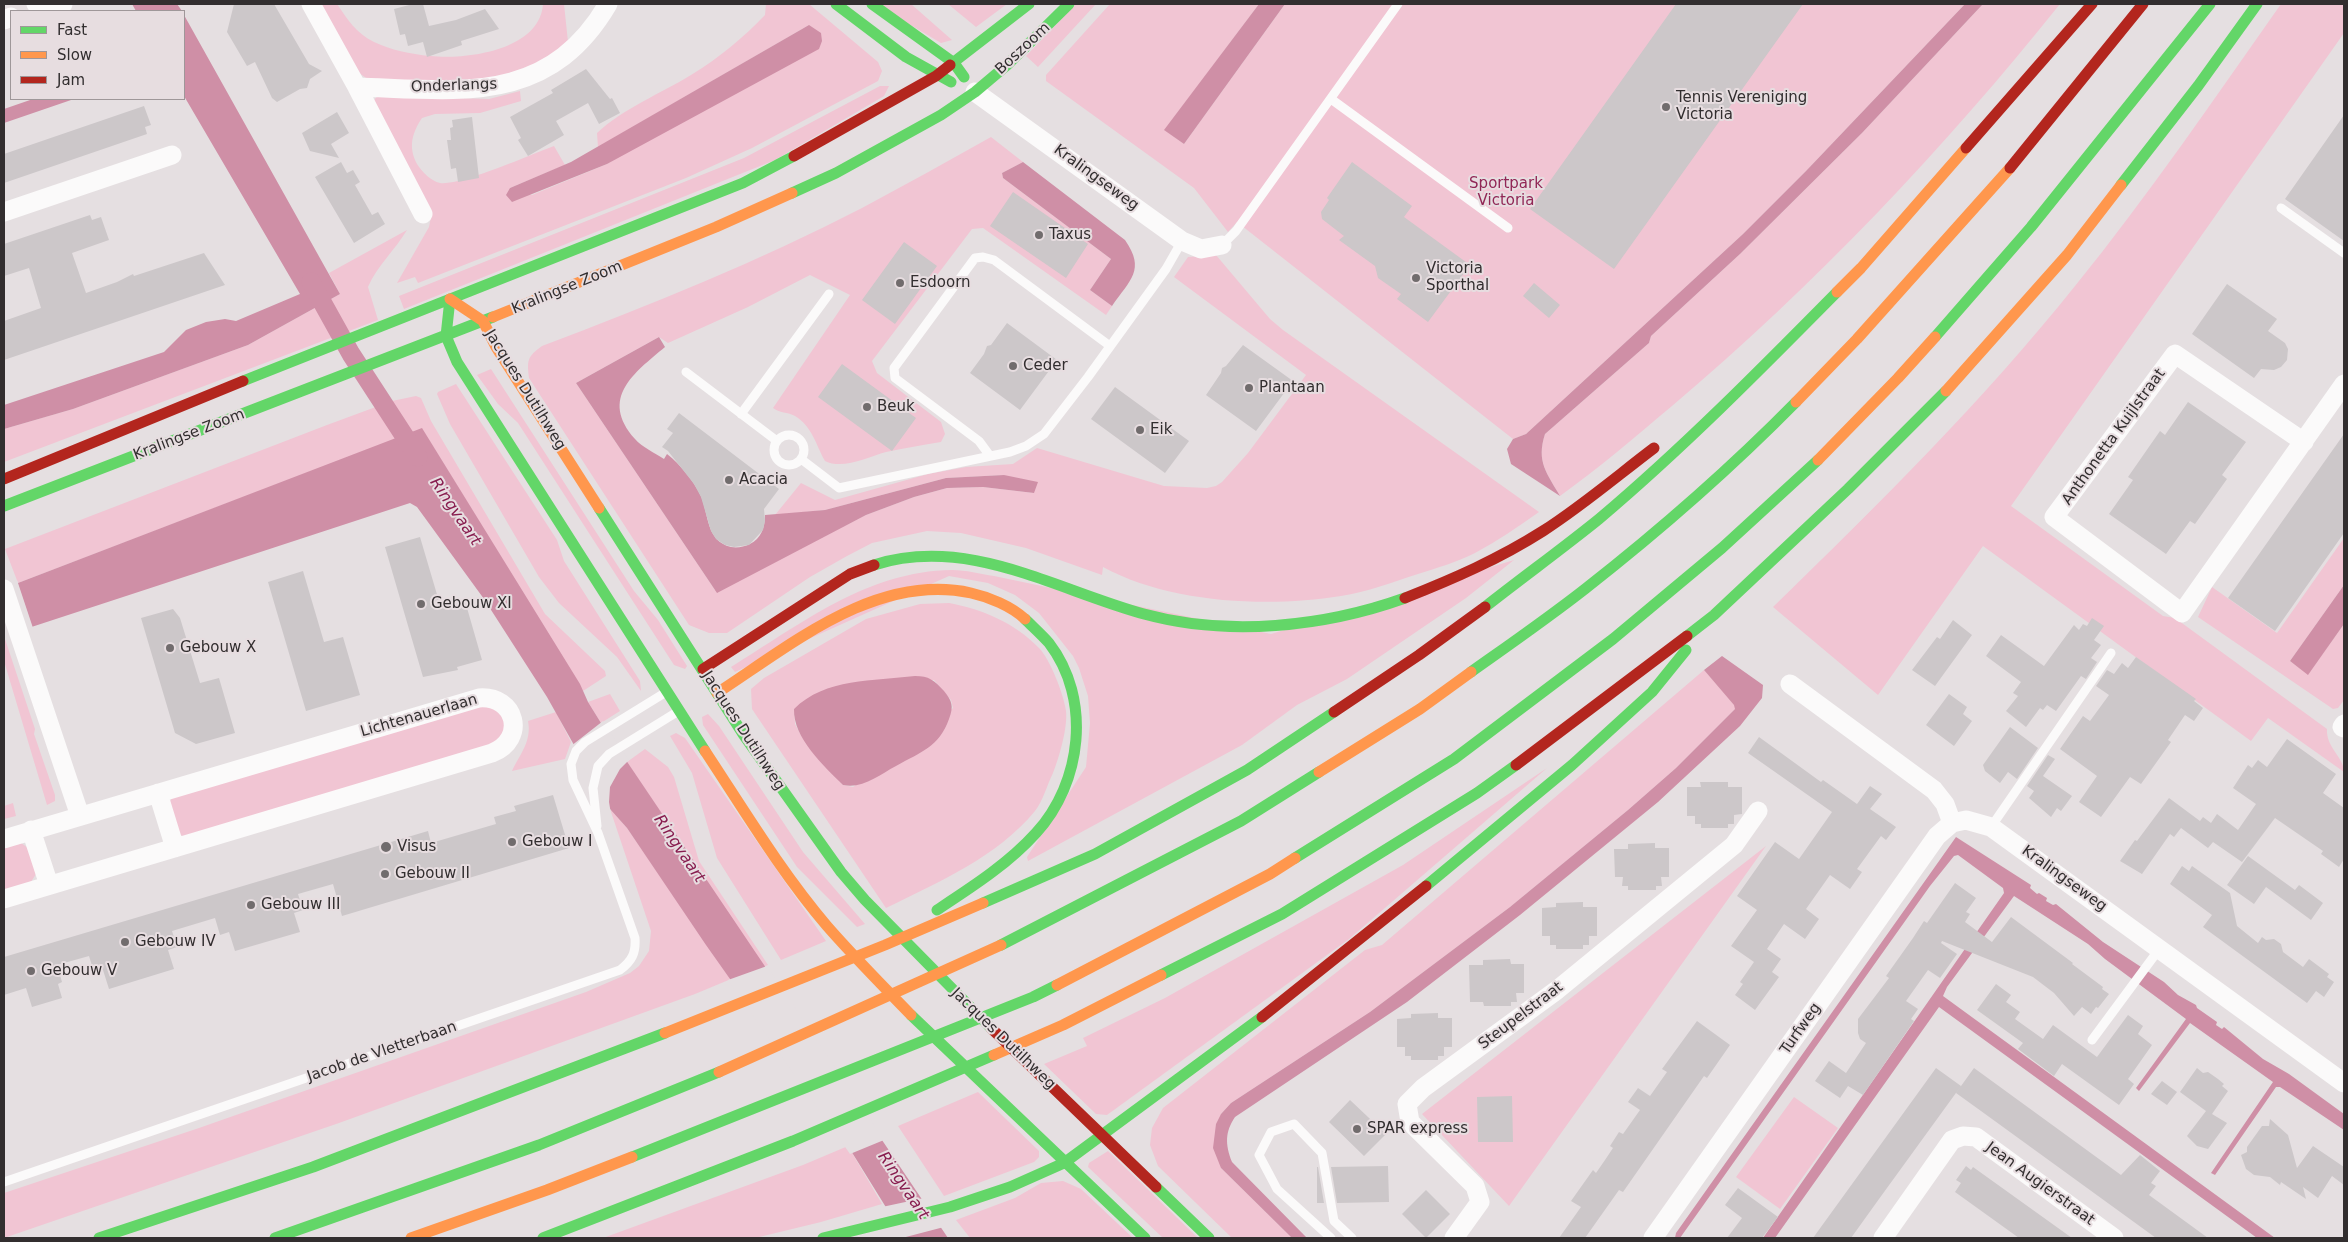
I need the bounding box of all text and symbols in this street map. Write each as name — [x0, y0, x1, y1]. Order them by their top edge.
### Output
legend — [10, 10, 185, 100]
street label: Boszoom — [992, 19, 1054, 79]
text: Fast — [57, 21, 87, 39]
text: Slow — [57, 46, 92, 64]
text: Jam — [57, 71, 85, 89]
street label: Onderlangs — [410, 75, 498, 97]
place label: Tennis Vereniging Victoria — [1676, 89, 1807, 124]
marker: Tennis Vereniging Victoria — [1660, 101, 1672, 113]
street label: Kralingseweg — [1050, 141, 1142, 215]
park label: Sportpark Victoria — [1469, 175, 1543, 210]
place label: Taxus — [1049, 226, 1091, 244]
marker: Taxus — [1033, 229, 1045, 241]
street label: Kralingse Zoom — [509, 258, 625, 318]
place label: Victoria Sporthal — [1426, 260, 1489, 295]
marker: Victoria Sporthal — [1410, 272, 1422, 284]
place label: Esdoorn — [910, 274, 971, 292]
marker: Esdoorn — [894, 277, 906, 289]
street label: Jacques Dutilhweg — [481, 327, 569, 453]
place label: Ceder — [1023, 357, 1068, 375]
marker: Ceder — [1007, 360, 1019, 372]
street label: Anthonetta Kuijlstraat — [2059, 365, 2169, 509]
place label: Plantaan — [1259, 379, 1325, 397]
marker: Plantaan — [1243, 382, 1255, 394]
place label: Beuk — [877, 398, 915, 416]
marker: Beuk — [861, 401, 873, 413]
street label: Kralingse Zoom — [131, 406, 247, 464]
place label: Eik — [1150, 421, 1172, 439]
marker: Eik — [1134, 424, 1146, 436]
place label: Acacia — [739, 471, 788, 489]
water label: Ringvaart — [425, 474, 485, 550]
marker: Acacia — [723, 474, 735, 486]
place label: Gebouw XI — [431, 595, 512, 613]
marker: Gebouw XI — [415, 598, 427, 610]
place label: Gebouw X — [180, 639, 256, 657]
marker: Gebouw X — [164, 642, 176, 654]
street label: Jacques Dutilhweg — [698, 668, 788, 794]
street label: Lichtenauerlaan — [358, 691, 480, 741]
water label: Ringvaart — [649, 811, 709, 887]
place label: Gebouw I — [522, 833, 593, 851]
marker: Gebouw I — [506, 836, 518, 848]
place label: Visus — [397, 838, 436, 856]
marker: Visus — [379, 840, 393, 854]
street label: Kralingseweg — [2018, 842, 2110, 916]
place label: Gebouw II — [395, 865, 470, 883]
marker: Gebouw II — [379, 868, 391, 880]
place label: Gebouw III — [261, 896, 340, 914]
marker: Gebouw III — [245, 899, 257, 911]
place label: Gebouw IV — [135, 933, 216, 951]
marker: Gebouw IV — [119, 936, 131, 948]
place label: Gebouw V — [41, 962, 117, 980]
marker: Gebouw V — [25, 965, 37, 977]
street label: Steupelstraat — [1475, 978, 1567, 1054]
street label: Jacques Dutilhweg — [947, 984, 1059, 1094]
street label: Turfweg — [1777, 1000, 1825, 1058]
street label: Jacob de Vletterbaan — [305, 1018, 459, 1086]
place label: SPAR express — [1367, 1120, 1468, 1138]
marker: SPAR express — [1351, 1123, 1363, 1135]
street label: Jean Augierstraat — [1982, 1138, 2098, 1230]
water label: Ringvaart — [873, 1148, 933, 1224]

